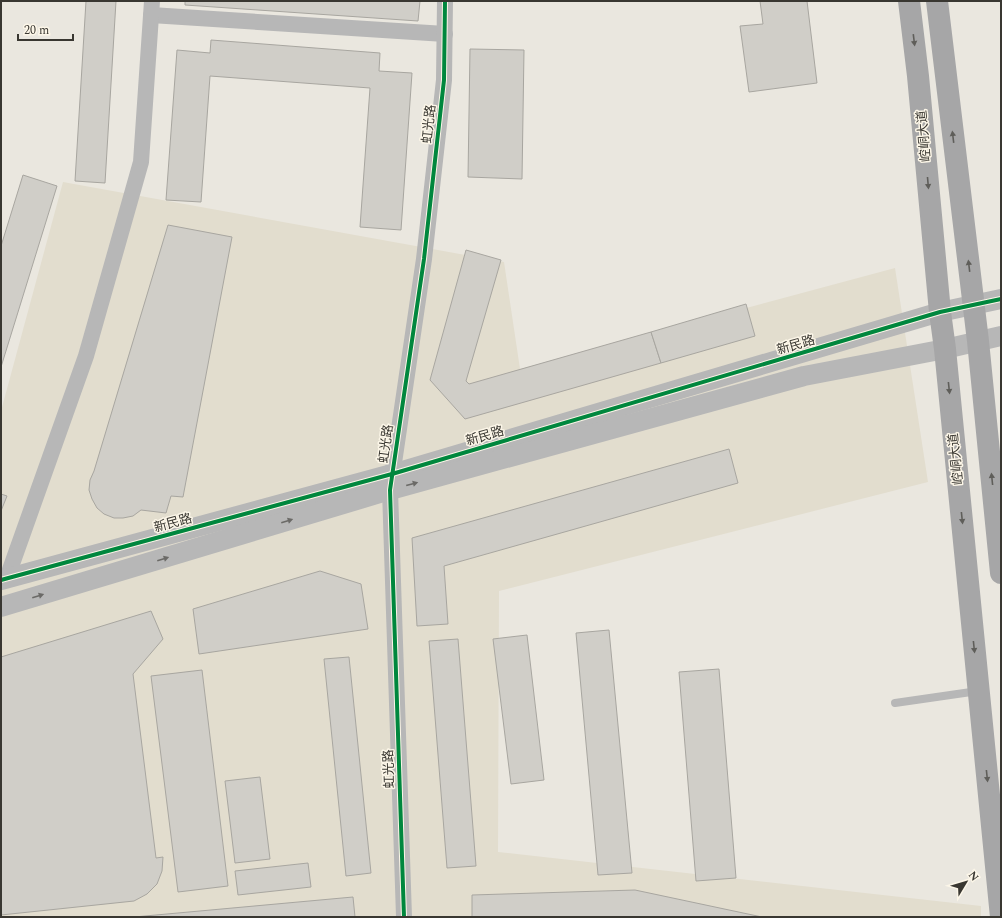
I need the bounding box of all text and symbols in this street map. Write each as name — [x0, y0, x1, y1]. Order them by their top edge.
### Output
scale bar — [18, 16, 73, 42]
text: 20 m — [24, 21, 49, 40]
one-way arrow — [910, 34, 917, 46]
street label: 虹光路 — [417, 104, 441, 144]
street label: 崆峒大道 — [912, 109, 936, 163]
one-way arrow — [950, 131, 956, 143]
one-way arrow — [925, 177, 931, 189]
one-way arrow — [966, 260, 972, 272]
street label: 新民路 — [774, 330, 818, 360]
one-way arrow — [945, 382, 952, 394]
street label: 新民路 — [463, 421, 507, 451]
street label: 虹光路 — [373, 423, 399, 465]
street label: 崆峒大道 — [943, 432, 969, 486]
one-way arrow — [988, 473, 995, 485]
one-way arrow — [406, 481, 418, 487]
street label: 新民路 — [152, 508, 194, 538]
one-way arrow — [958, 512, 965, 524]
one-way arrow — [282, 518, 294, 524]
one-way arrow — [157, 556, 169, 562]
one-way arrow — [33, 593, 45, 599]
one-way arrow — [971, 641, 978, 653]
street label: 虹光路 — [378, 749, 400, 789]
one-way arrow — [984, 770, 990, 782]
north arrow — [946, 862, 986, 902]
text: N — [964, 867, 983, 885]

